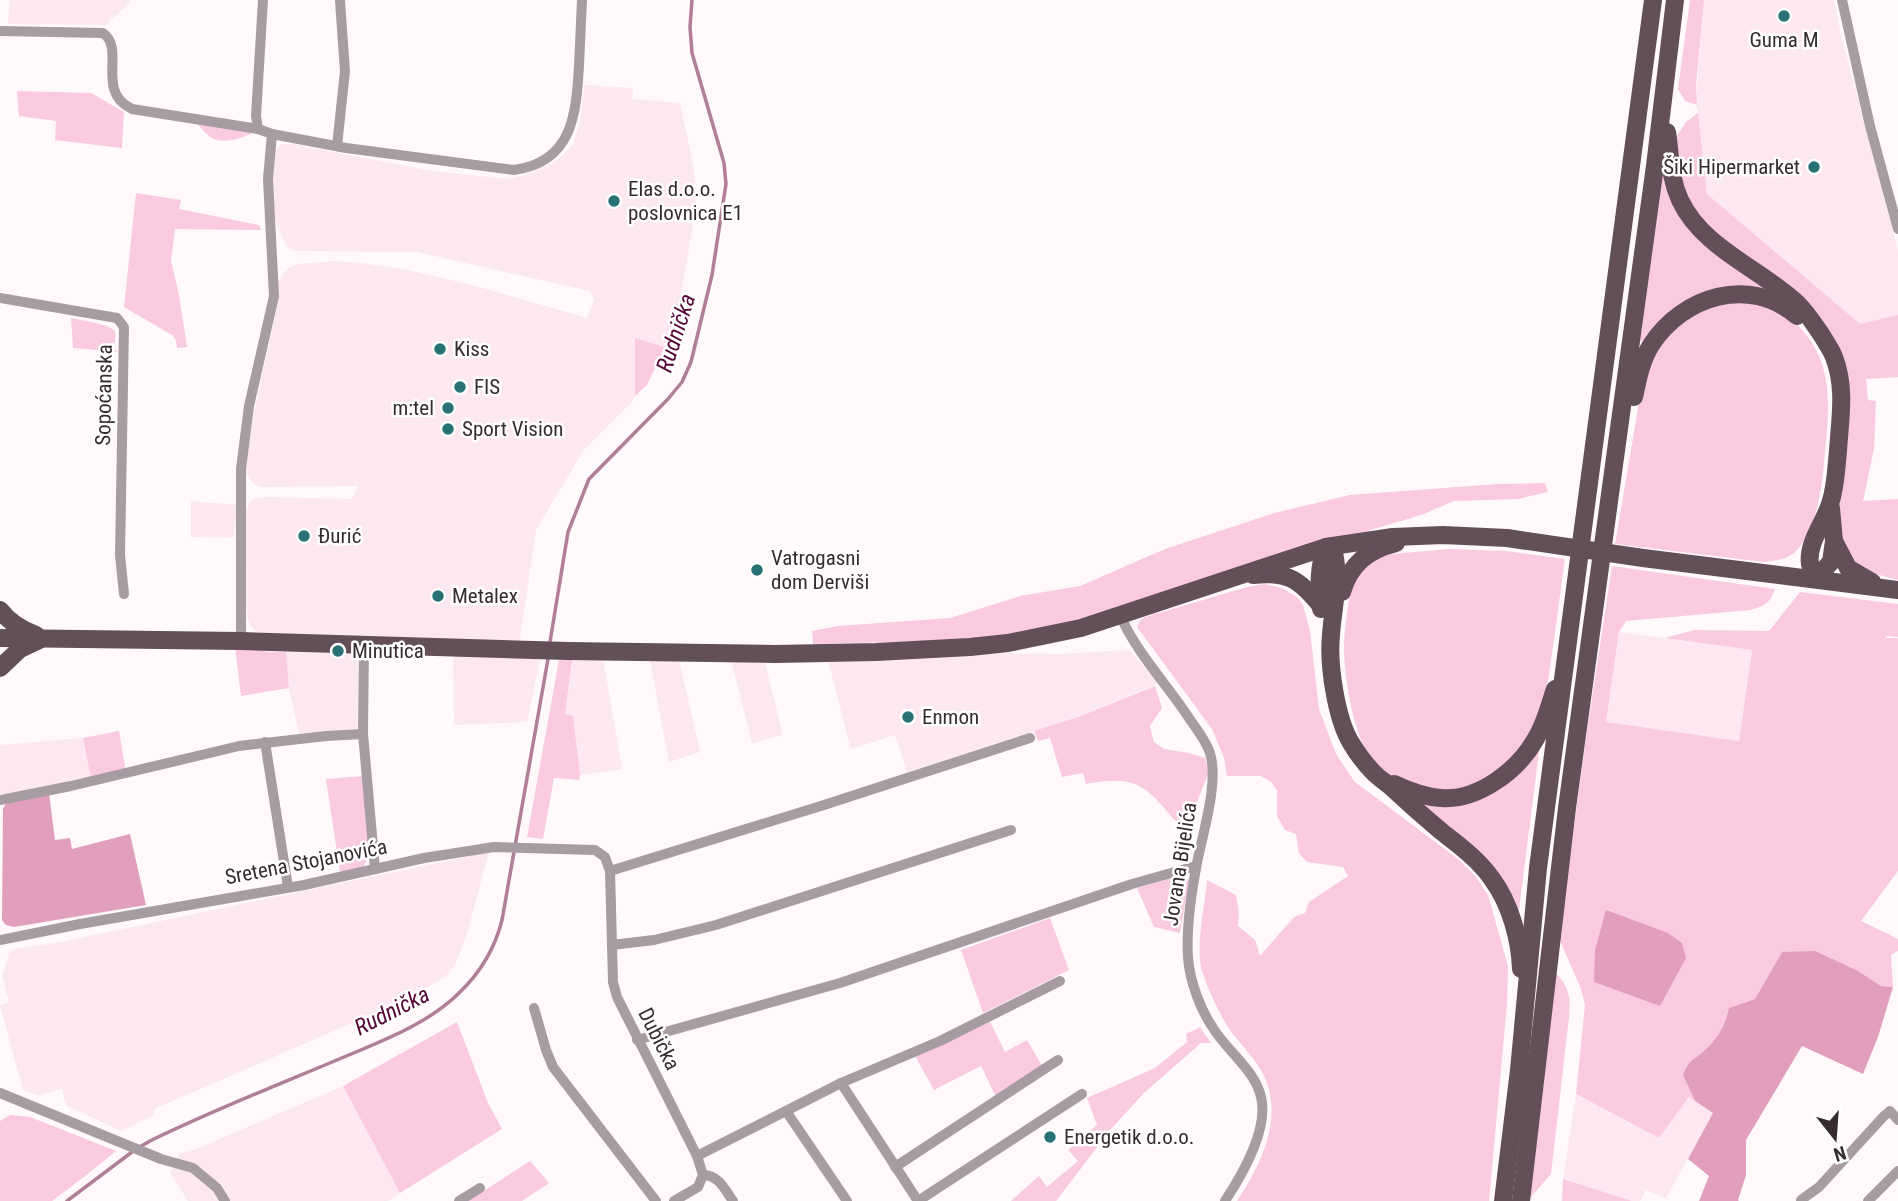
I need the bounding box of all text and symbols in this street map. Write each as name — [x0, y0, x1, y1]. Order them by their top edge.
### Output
marker: Guma M — [1776, 8, 1792, 24]
place label: Guma M — [1749, 28, 1819, 52]
place label: Šiki Hipermarket — [1663, 155, 1800, 179]
marker: Šiki Hipermarket — [1806, 159, 1822, 175]
place label: Elas d.o.o. poslovnica E1 — [628, 177, 743, 225]
marker: Elas d.o.o. poslovnica E1 — [606, 193, 622, 209]
water label: Rudnička — [651, 290, 701, 376]
place label: Kiss — [454, 337, 489, 361]
marker: Kiss — [432, 341, 448, 357]
street label: Sopoćanska — [91, 344, 117, 446]
place label: FIS — [474, 375, 500, 399]
marker: FIS — [452, 379, 468, 395]
place label: m:tel — [392, 396, 434, 420]
marker: m:tel — [440, 400, 456, 416]
place label: Sport Vision — [462, 417, 563, 441]
marker: Sport Vision — [440, 421, 456, 437]
place label: Đurić — [318, 524, 361, 548]
marker: Đurić — [296, 528, 312, 544]
place label: Vatrogasni dom Derviši — [771, 546, 869, 594]
marker: Vatrogasni dom Derviši — [749, 562, 765, 578]
place label: Metalex — [452, 584, 518, 608]
marker: Metalex — [430, 588, 446, 604]
place label: Minutica — [352, 639, 424, 663]
marker: Minutica — [330, 643, 346, 659]
place label: Enmon — [922, 705, 979, 729]
marker: Enmon — [900, 709, 916, 725]
street label: Jovana Bijelića — [1158, 801, 1202, 927]
street label: Sretena Stojanovića — [223, 835, 389, 889]
water label: Rudnička — [350, 981, 434, 1041]
street label: Dubička — [633, 1004, 685, 1074]
north arrow — [1800, 1103, 1870, 1173]
place label: Energetik d.o.o. — [1064, 1125, 1194, 1149]
marker: Energetik d.o.o. — [1042, 1129, 1058, 1145]
text: N — [1831, 1141, 1849, 1166]

